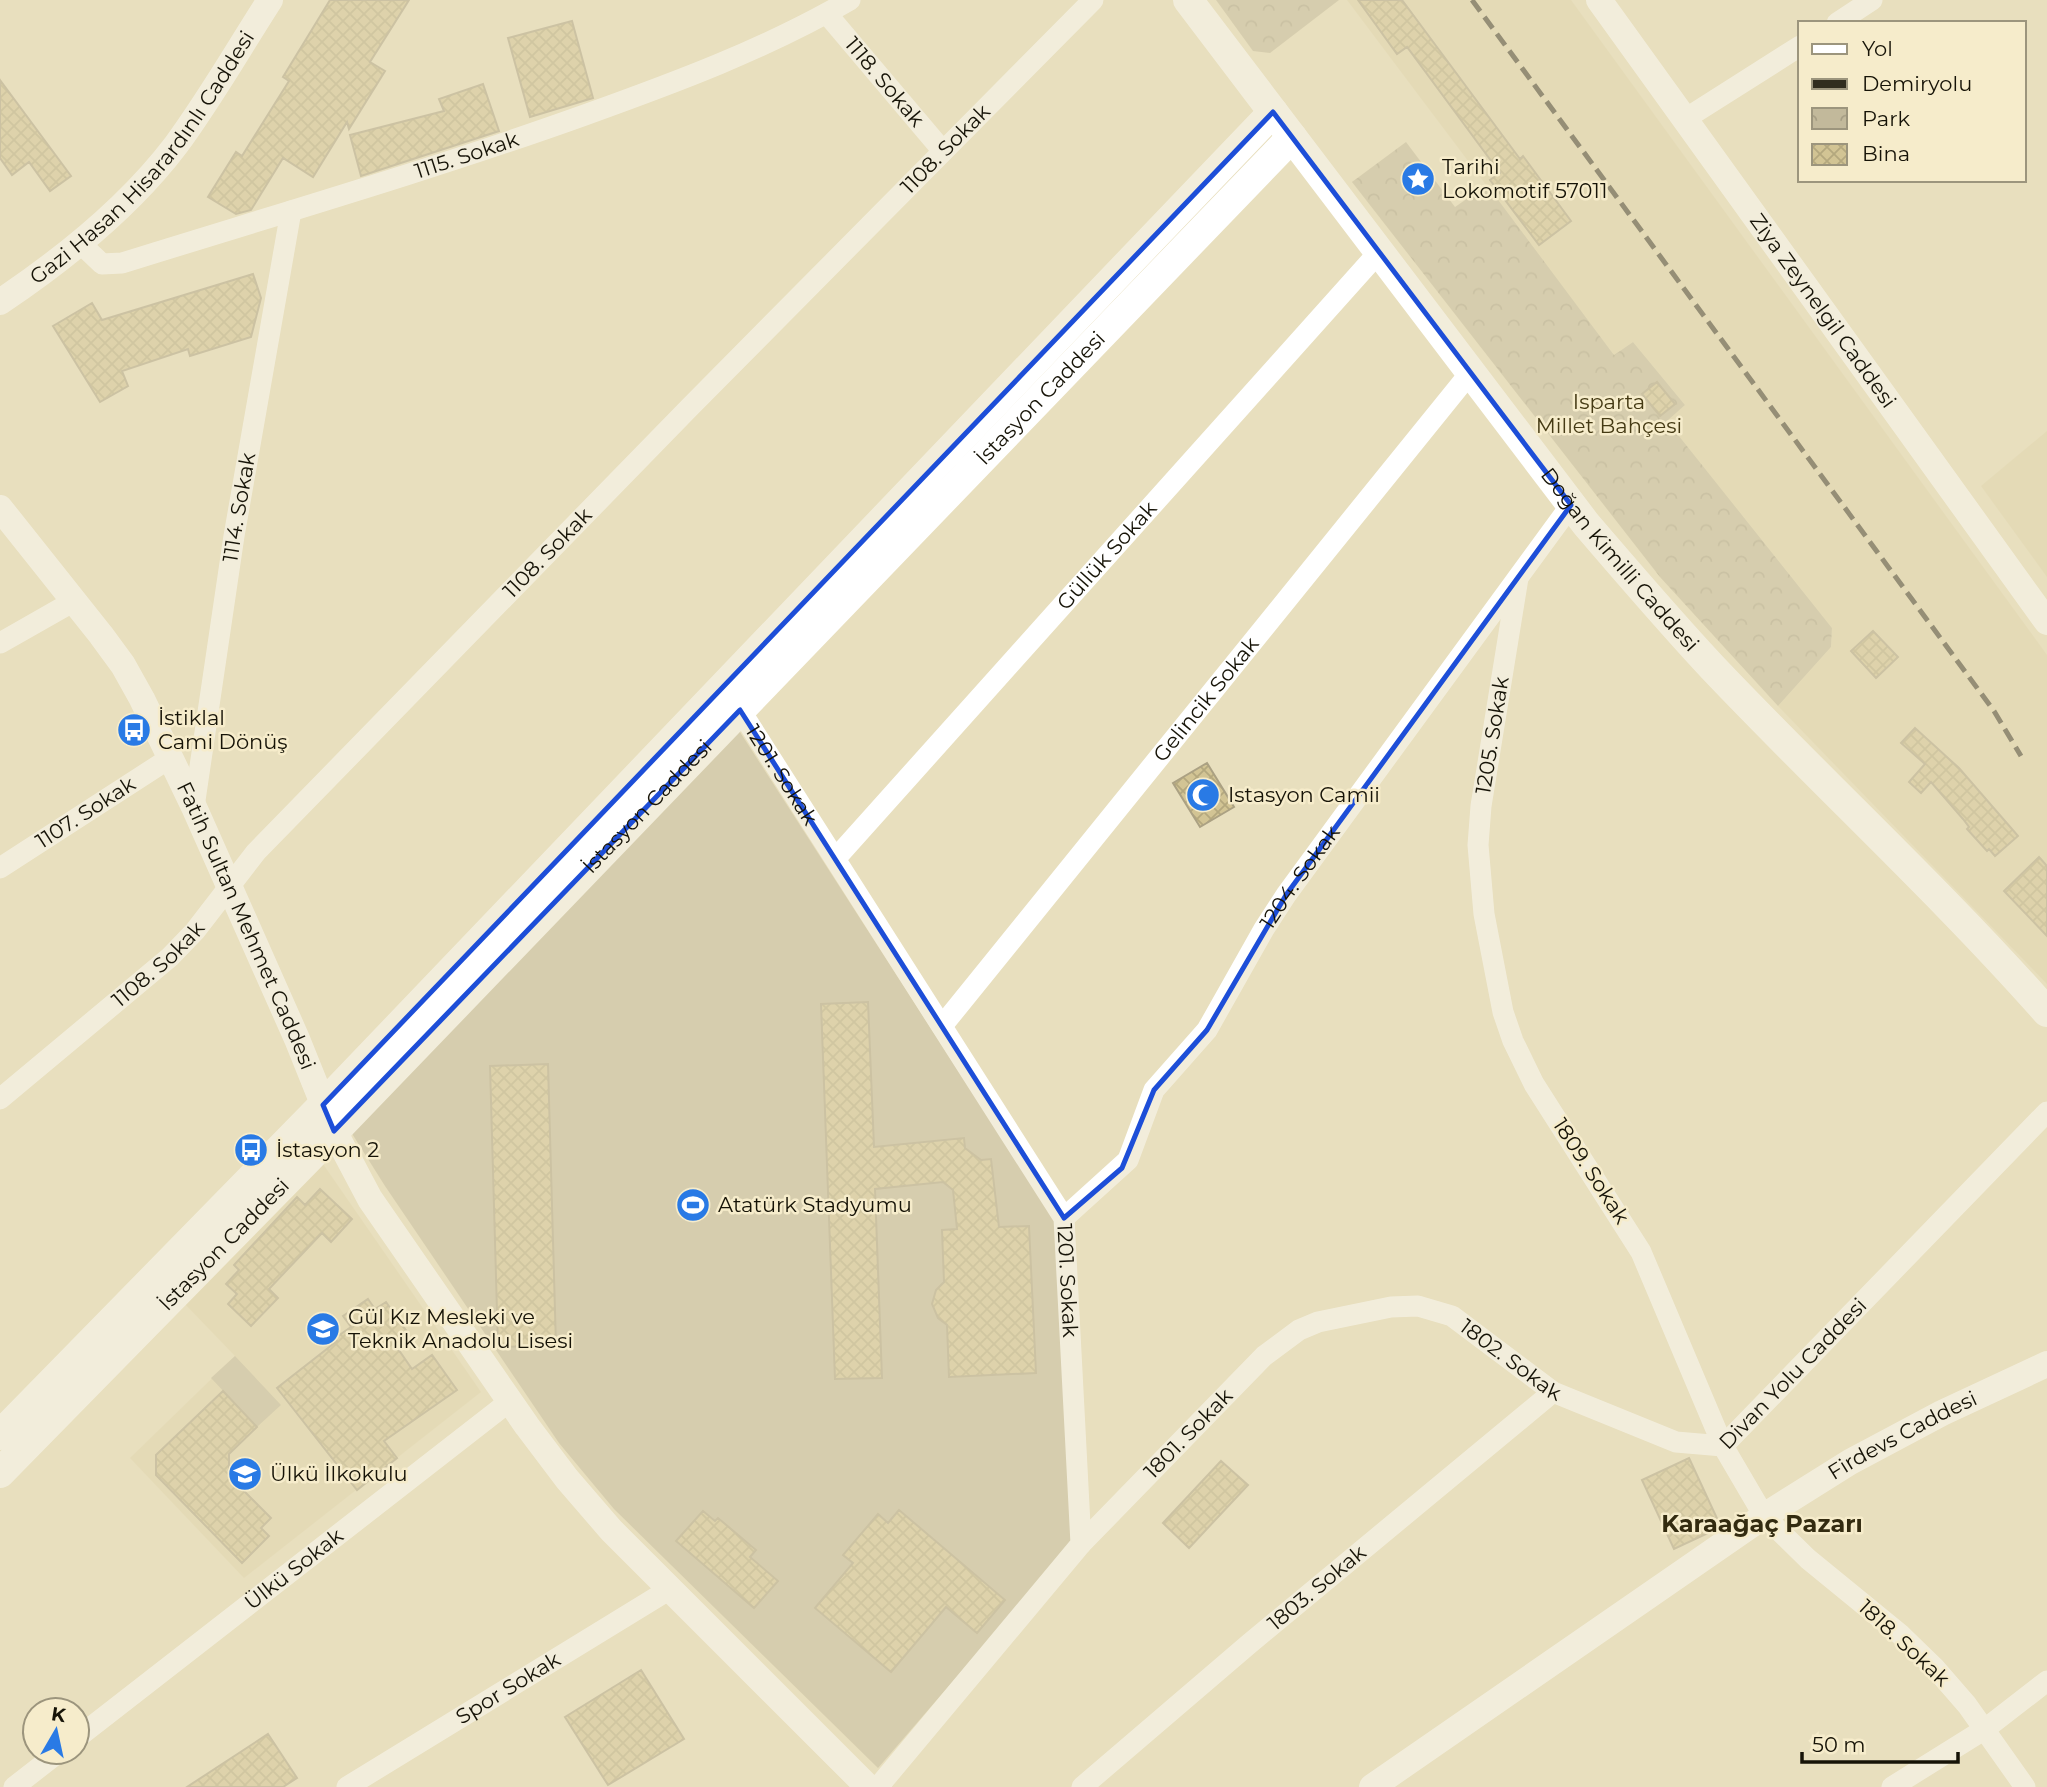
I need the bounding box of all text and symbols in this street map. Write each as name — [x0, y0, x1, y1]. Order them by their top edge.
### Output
legend — [1798, 21, 2026, 182]
street label: Gazi Hasan Hisarardınlı Caddesi — [25, 26, 259, 289]
street label: 1118. Sokak — [840, 32, 930, 132]
text: Yol — [1862, 36, 1893, 61]
text: Demiryolu — [1862, 71, 1972, 96]
street label: 1108. Sokak — [895, 98, 995, 199]
text: Park — [1862, 106, 1910, 131]
street label: 1115. Sokak — [411, 126, 522, 184]
text: Bina — [1862, 141, 1910, 166]
place label: Tarihi Lokomotif 57011 — [1442, 154, 1608, 203]
place icon: Tarihi Lokomotif 57011 — [1399, 160, 1437, 198]
street label: Ziya Zeynelgil Caddesi — [1745, 208, 1902, 412]
street label: İstasyon Caddesi — [970, 326, 1110, 470]
park label: Isparta Millet Bahçesi — [1536, 389, 1682, 438]
street label: 1114. Sokak — [217, 450, 260, 564]
street label: Doğan Kimilli Caddesi — [1536, 463, 1704, 656]
street label: Güllük Sokak — [1051, 496, 1162, 615]
street label: 1108. Sokak — [498, 502, 597, 603]
street label: Gelincik Sokak — [1148, 631, 1264, 767]
street label: 1205. Sokak — [1470, 674, 1514, 796]
place label: İstiklal Cami Dönüş — [158, 705, 288, 754]
bus stop icon: İstiklal Cami Dönüş — [115, 711, 153, 749]
street label: 1201. Sokak — [741, 720, 823, 830]
street label: İstasyon Caddesi — [577, 734, 717, 878]
street label: 1107. Sokak — [31, 771, 140, 854]
mosque icon: Istasyon Camii — [1184, 776, 1222, 814]
street label: Fatih Sultan Mehmet Caddesi — [172, 778, 321, 1073]
place label: Istasyon Camii — [1228, 782, 1380, 807]
street label: 1204. Sokak — [1254, 820, 1345, 934]
street label: 1108. Sokak — [107, 916, 210, 1012]
street label: 1809. Sokak — [1548, 1113, 1635, 1229]
bus stop icon: İstasyon 2 — [232, 1131, 270, 1169]
place label: İstasyon 2 — [276, 1137, 379, 1162]
street label: İstasyon Caddesi — [153, 1173, 294, 1316]
sports icon: Atatürk Stadyumu — [674, 1186, 712, 1224]
place label: Atatürk Stadyumu — [718, 1192, 912, 1217]
street label: 1201. Sokak — [1052, 1223, 1083, 1339]
street label: Divan Yolu Caddesi — [1714, 1293, 1872, 1454]
place label: Gül Kız Mesleki ve Teknik Anadolu Lisesi — [348, 1304, 573, 1353]
school or university icon: Gül Kız Mesleki ve Teknik Anadolu Lisesi — [304, 1310, 342, 1348]
street label: 1802. Sokak — [1455, 1314, 1565, 1406]
street label: 1801. Sokak — [1139, 1383, 1238, 1484]
street label: Firdevs Caddesi — [1823, 1385, 1981, 1485]
school or university icon: Ülkü İlkokulu — [226, 1455, 264, 1493]
place label: Ülkü İlkokulu — [270, 1461, 408, 1486]
district label: Karaağaç Pazarı — [1661, 1509, 1863, 1538]
street label: Ülkü Sokak — [240, 1522, 348, 1615]
street label: 1803. Sokak — [1262, 1539, 1371, 1635]
street label: 1818. Sokak — [1854, 1594, 1955, 1691]
street label: Spor Sokak — [451, 1646, 565, 1729]
north arrow — [21, 1696, 91, 1766]
text: K — [50, 1702, 68, 1727]
scale bar — [1802, 1720, 1958, 1764]
text: 50 m — [1812, 1732, 1866, 1757]

